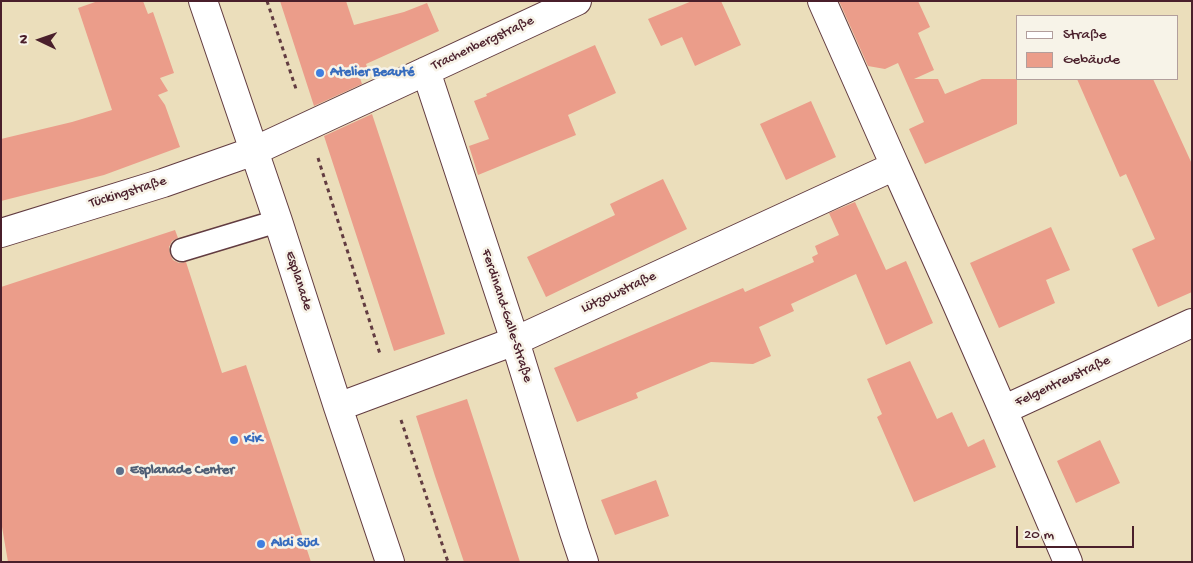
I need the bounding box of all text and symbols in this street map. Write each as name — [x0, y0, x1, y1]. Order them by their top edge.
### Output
street label: Trachenbergstraße — [429, 13, 537, 75]
north arrow — [15, 15, 65, 65]
legend — [1016, 15, 1178, 80]
text: Straße — [1063, 26, 1107, 44]
text: N — [16, 34, 33, 44]
text: Gebäude — [1063, 51, 1120, 69]
place label: Atelier Beauté — [330, 65, 414, 81]
marker: Atelier Beauté — [314, 67, 326, 79]
street label: Tückingstraße — [87, 173, 169, 213]
street label: Ferdinand-Galle-Straße — [476, 247, 536, 385]
street label: Esplanade — [281, 249, 315, 313]
street label: Lützowstraße — [579, 268, 659, 318]
street label: Felgentreustraße — [1013, 353, 1113, 411]
place label: KiK — [244, 432, 262, 448]
marker: KiK — [228, 434, 240, 446]
place label: Esplanade Center — [130, 463, 234, 479]
marker: Esplanade Center — [114, 465, 126, 477]
scale bar — [1018, 516, 1136, 548]
text: 20 m — [1024, 526, 1054, 544]
place label: Aldi Süd — [271, 536, 318, 552]
marker: Aldi Süd — [255, 538, 267, 550]

